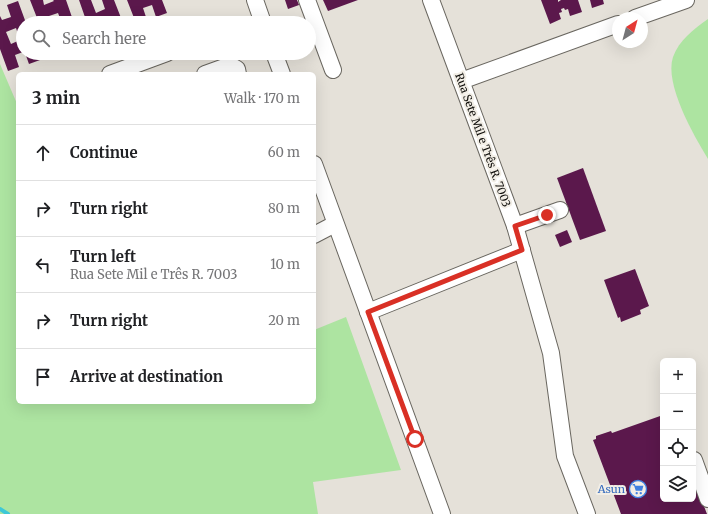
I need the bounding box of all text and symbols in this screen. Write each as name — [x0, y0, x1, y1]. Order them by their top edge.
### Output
north arrow — [612, 12, 648, 48]
search box — [16, 16, 316, 60]
icon: search — [30, 27, 52, 49]
text: Search here — [62, 29, 146, 48]
street label: Rua Sete Mil e Três R. 7003 — [452, 71, 514, 209]
text: 3 min — [32, 87, 80, 109]
text: Walk · 170 m — [224, 90, 300, 107]
icon: ahead — [32, 142, 54, 164]
text: Continue — [70, 143, 138, 162]
text: 60 m — [268, 144, 300, 161]
icon: right — [32, 198, 54, 220]
text: Turn right — [70, 199, 148, 218]
text: 80 m — [268, 200, 300, 217]
route end — [538, 206, 556, 224]
text: Turn left — [70, 247, 136, 266]
icon: left — [32, 254, 54, 276]
text: 10 m — [270, 256, 300, 273]
text: Rua Sete Mil e Três R. 7003 — [70, 266, 238, 283]
icon: right — [32, 310, 54, 332]
text: Turn right — [70, 311, 148, 330]
text: 20 m — [268, 312, 300, 329]
map controls — [660, 358, 696, 502]
button: + — [660, 358, 696, 394]
icon: arrive — [32, 366, 54, 388]
text: Arrive at destination — [70, 367, 223, 386]
button: − — [660, 394, 696, 430]
route start — [406, 430, 424, 448]
button: locate — [660, 430, 696, 466]
button: layers — [660, 466, 696, 502]
supermarket icon: Asun — [628, 479, 648, 499]
place label: Asun — [597, 482, 626, 496]

